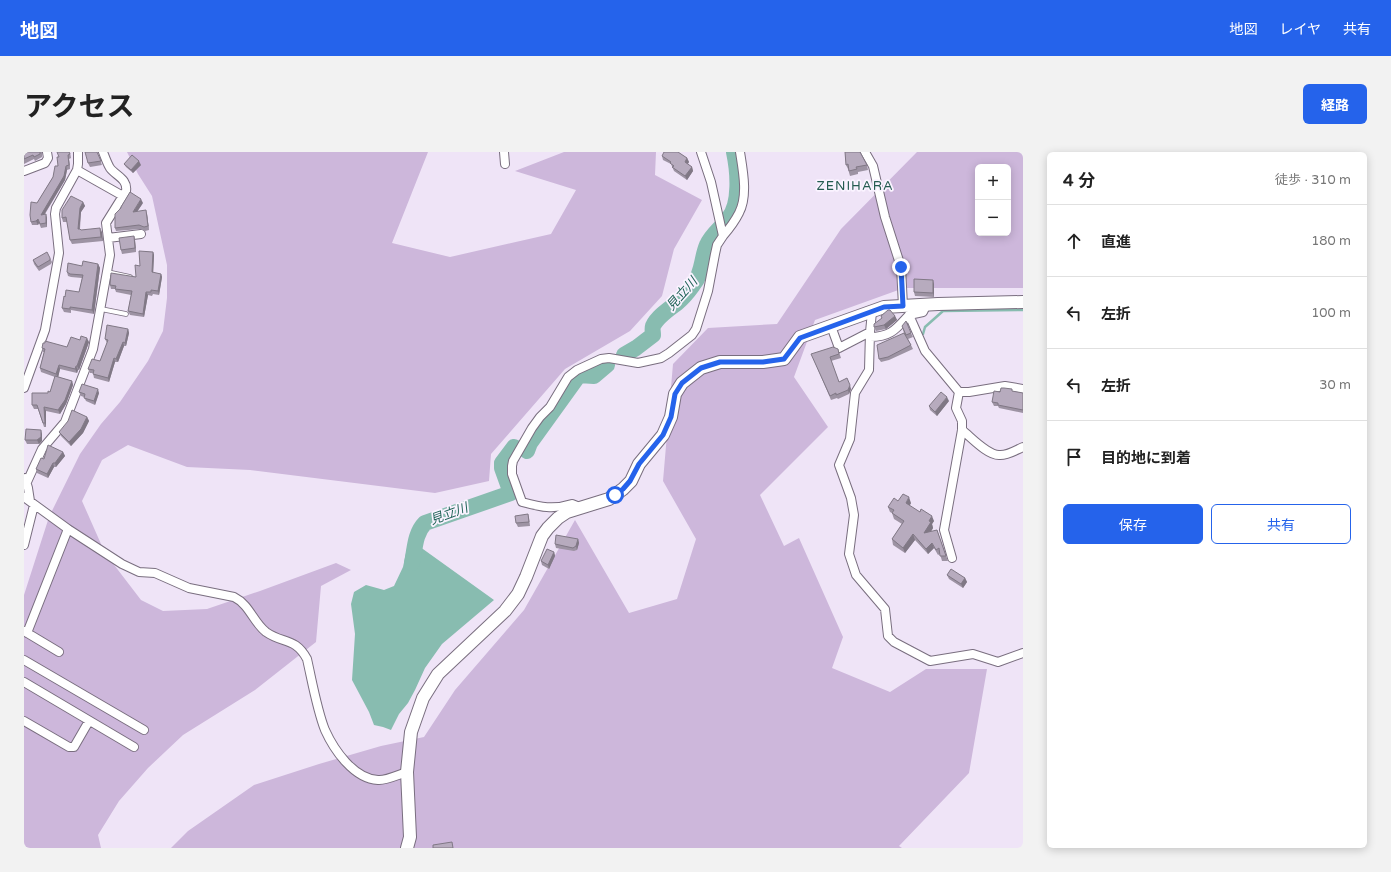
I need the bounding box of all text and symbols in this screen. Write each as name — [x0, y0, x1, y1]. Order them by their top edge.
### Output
text: 地図 — [20, 20, 58, 42]
text: 地図 — [1229, 21, 1257, 38]
text: レイヤ — [1279, 21, 1321, 38]
text: 共有 — [1343, 21, 1371, 38]
button: 経路 — [1303, 84, 1367, 124]
text: アクセス — [24, 90, 135, 124]
map controls — [975, 164, 1011, 236]
button: + — [975, 164, 1011, 200]
text: 4 分 — [1063, 170, 1095, 191]
text: 徒歩 · 310 m — [1275, 172, 1351, 188]
district label: ZENIHARA — [816, 178, 894, 194]
button: − — [975, 200, 1011, 236]
icon: ahead — [1063, 230, 1085, 252]
text: 直進 — [1101, 233, 1131, 251]
text: 180 m — [1311, 233, 1351, 249]
route end — [892, 258, 910, 276]
water label: 見立川 — [663, 273, 702, 314]
icon: left — [1063, 302, 1085, 324]
text: 左折 — [1101, 305, 1131, 323]
text: 100 m — [1311, 305, 1351, 321]
icon: left — [1063, 374, 1085, 396]
text: 左折 — [1101, 377, 1131, 395]
text: 30 m — [1319, 377, 1351, 393]
icon: arrive — [1063, 446, 1085, 468]
text: 目的地に到着 — [1101, 449, 1191, 467]
route start — [606, 486, 624, 504]
water label: 見立川 — [428, 499, 472, 528]
button: 保存 — [1063, 504, 1203, 544]
button: 共有 — [1211, 504, 1351, 544]

